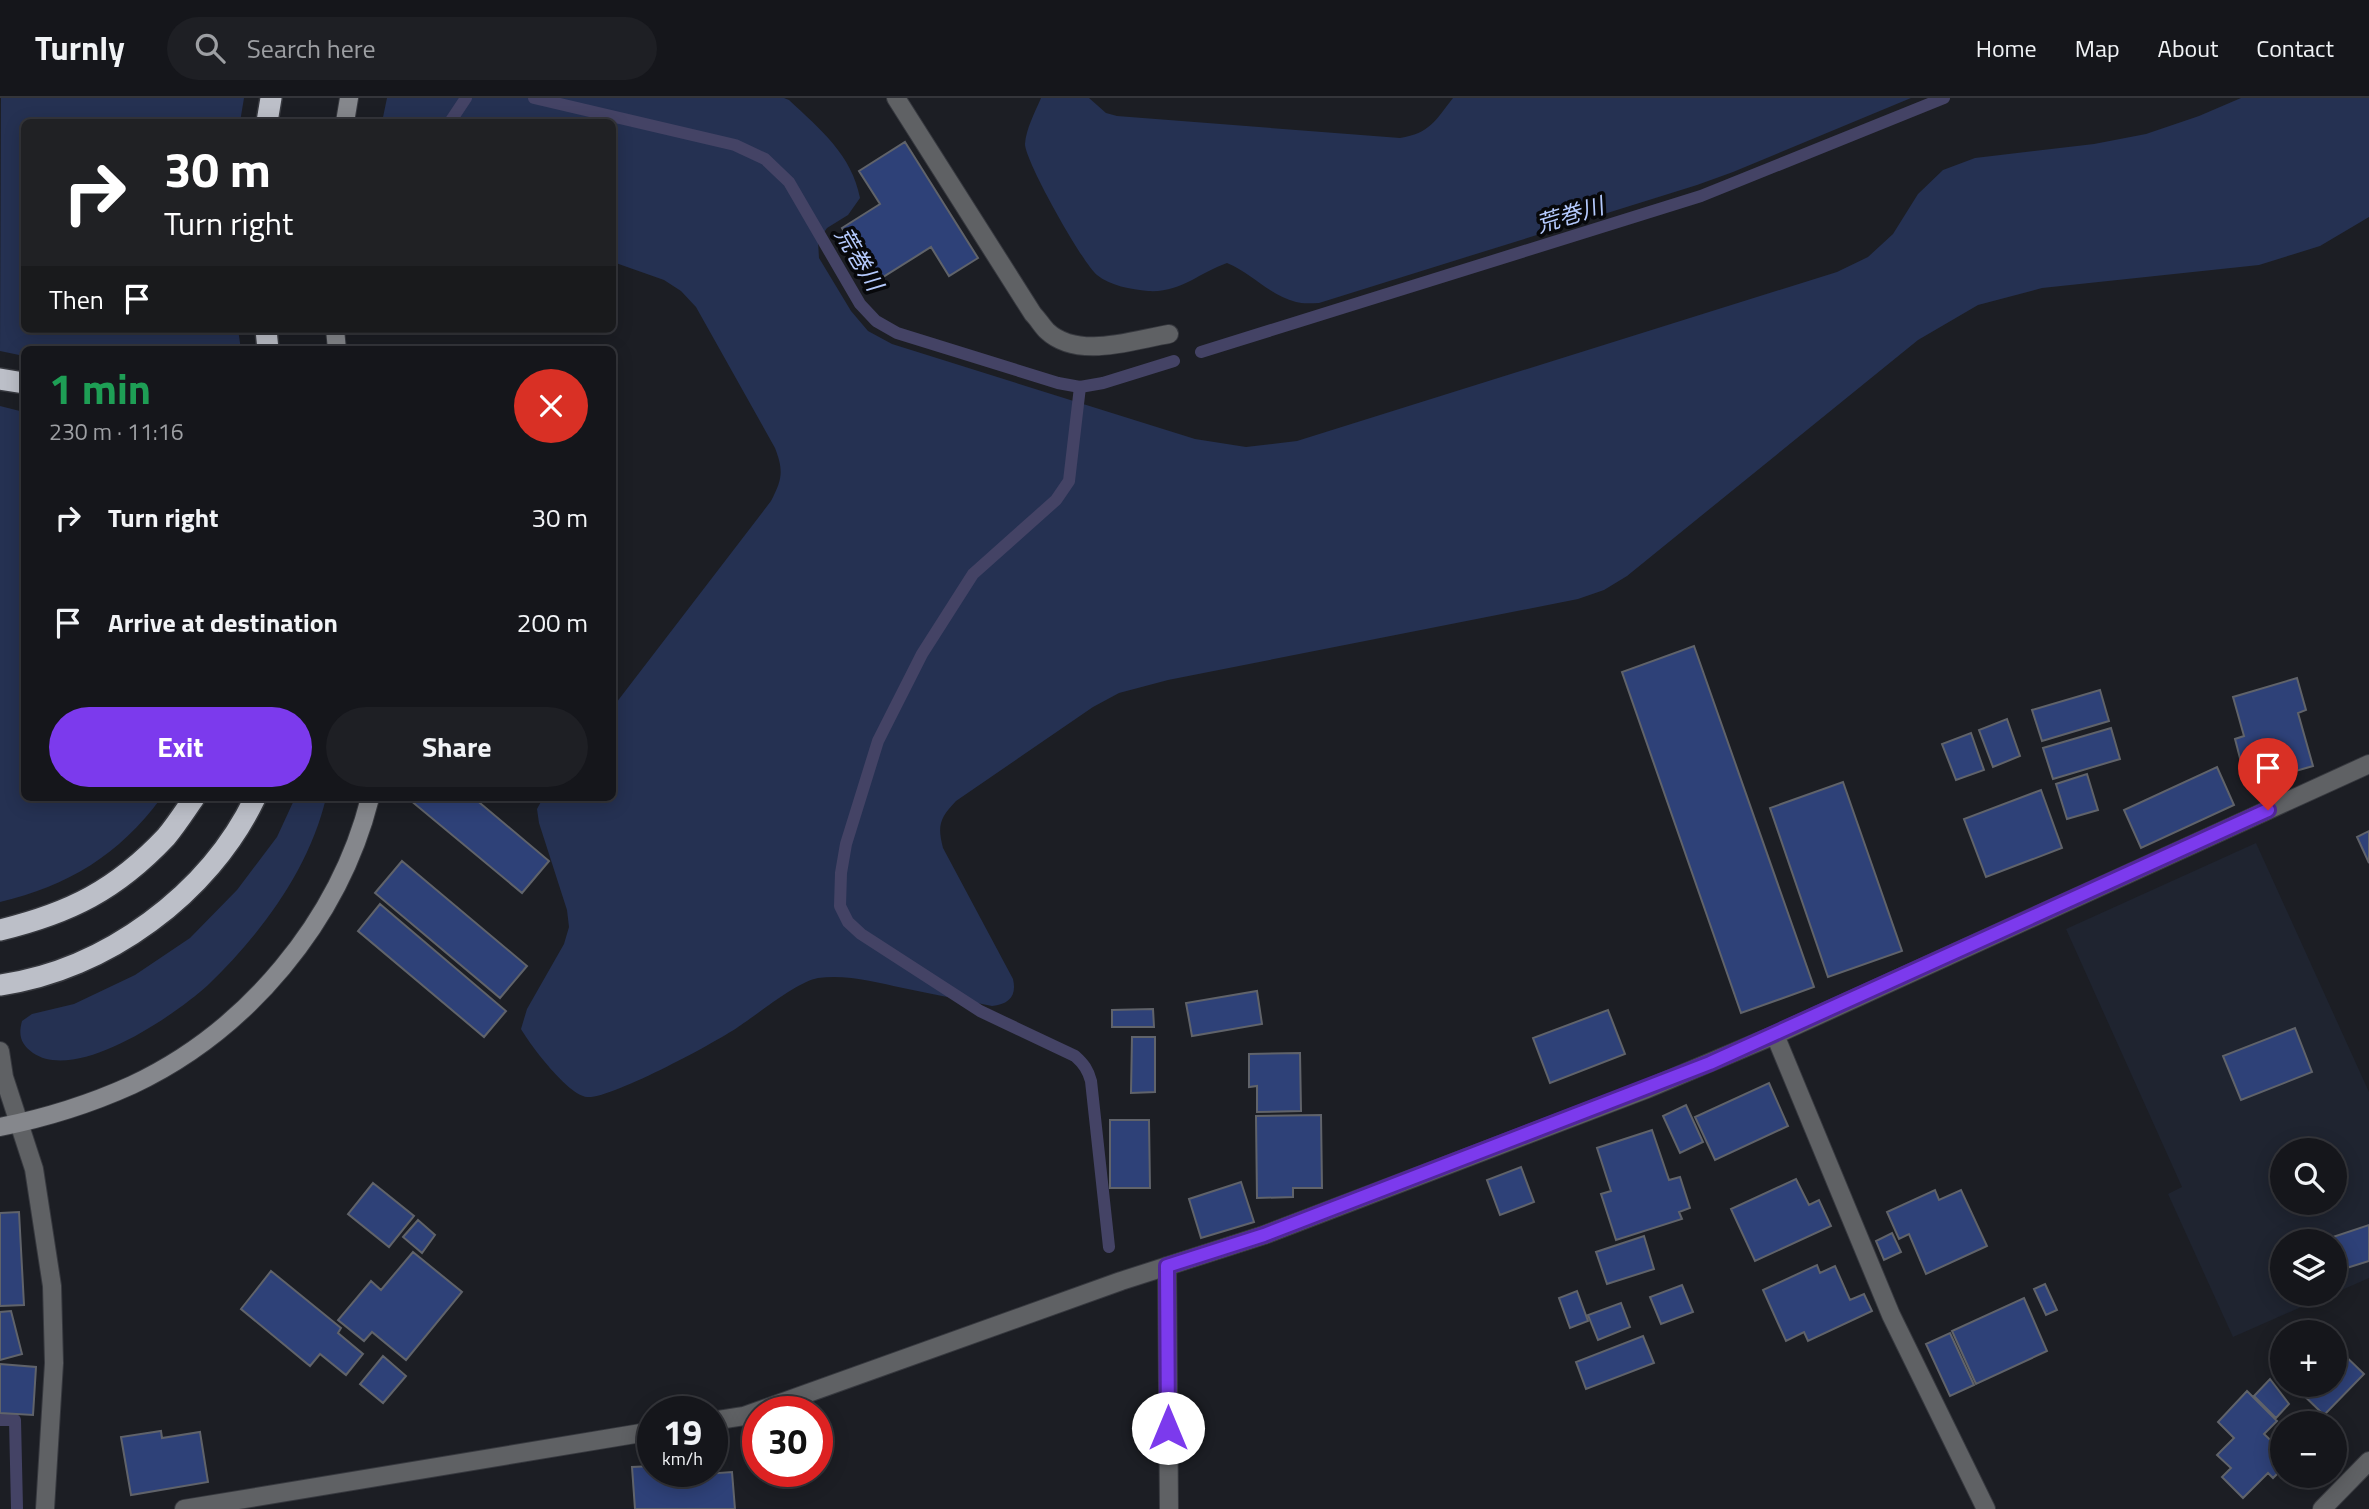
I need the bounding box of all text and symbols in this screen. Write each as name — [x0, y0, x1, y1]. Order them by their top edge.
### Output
search box — [167, 17, 657, 80]
text: Turnly — [35, 23, 125, 73]
icon: search — [191, 29, 229, 67]
text: Search here — [247, 29, 376, 68]
text: Home — [1976, 30, 2037, 66]
text: Map — [2075, 30, 2120, 66]
text: About — [2158, 30, 2218, 66]
text: Contact — [2256, 30, 2334, 66]
text: 30 m — [164, 131, 271, 206]
icon: right — [49, 147, 140, 238]
water label: 荒巻川 — [1532, 187, 1611, 241]
text: Turn right — [164, 199, 293, 247]
water label: 荒巻川 — [827, 220, 894, 300]
text: Then — [49, 280, 104, 319]
icon: arrive — [118, 280, 156, 318]
text: 1 min — [49, 356, 151, 420]
button: close — [514, 369, 588, 443]
text: 230 m · 11:16 — [49, 414, 184, 449]
text: Turn right — [108, 498, 219, 537]
text: 30 m — [531, 498, 588, 537]
icon: right — [49, 499, 87, 537]
text: Arrive at destination — [108, 603, 338, 642]
text: 200 m — [517, 603, 588, 642]
icon: arrive — [49, 604, 87, 642]
button: Exit — [49, 707, 312, 787]
button: Share — [326, 707, 588, 787]
pin — [2238, 738, 2298, 810]
icon: arrive — [2249, 749, 2287, 787]
map controls — [2270, 1138, 2347, 1488]
button: search — [2270, 1138, 2347, 1215]
button: layers — [2270, 1229, 2347, 1306]
button: + — [2270, 1320, 2347, 1397]
position arrow — [1131, 1391, 1205, 1465]
speed limit sign: 30 — [742, 1396, 833, 1487]
text: 19 — [663, 1405, 702, 1459]
button: − — [2270, 1411, 2347, 1488]
text: km/h — [662, 1445, 703, 1472]

